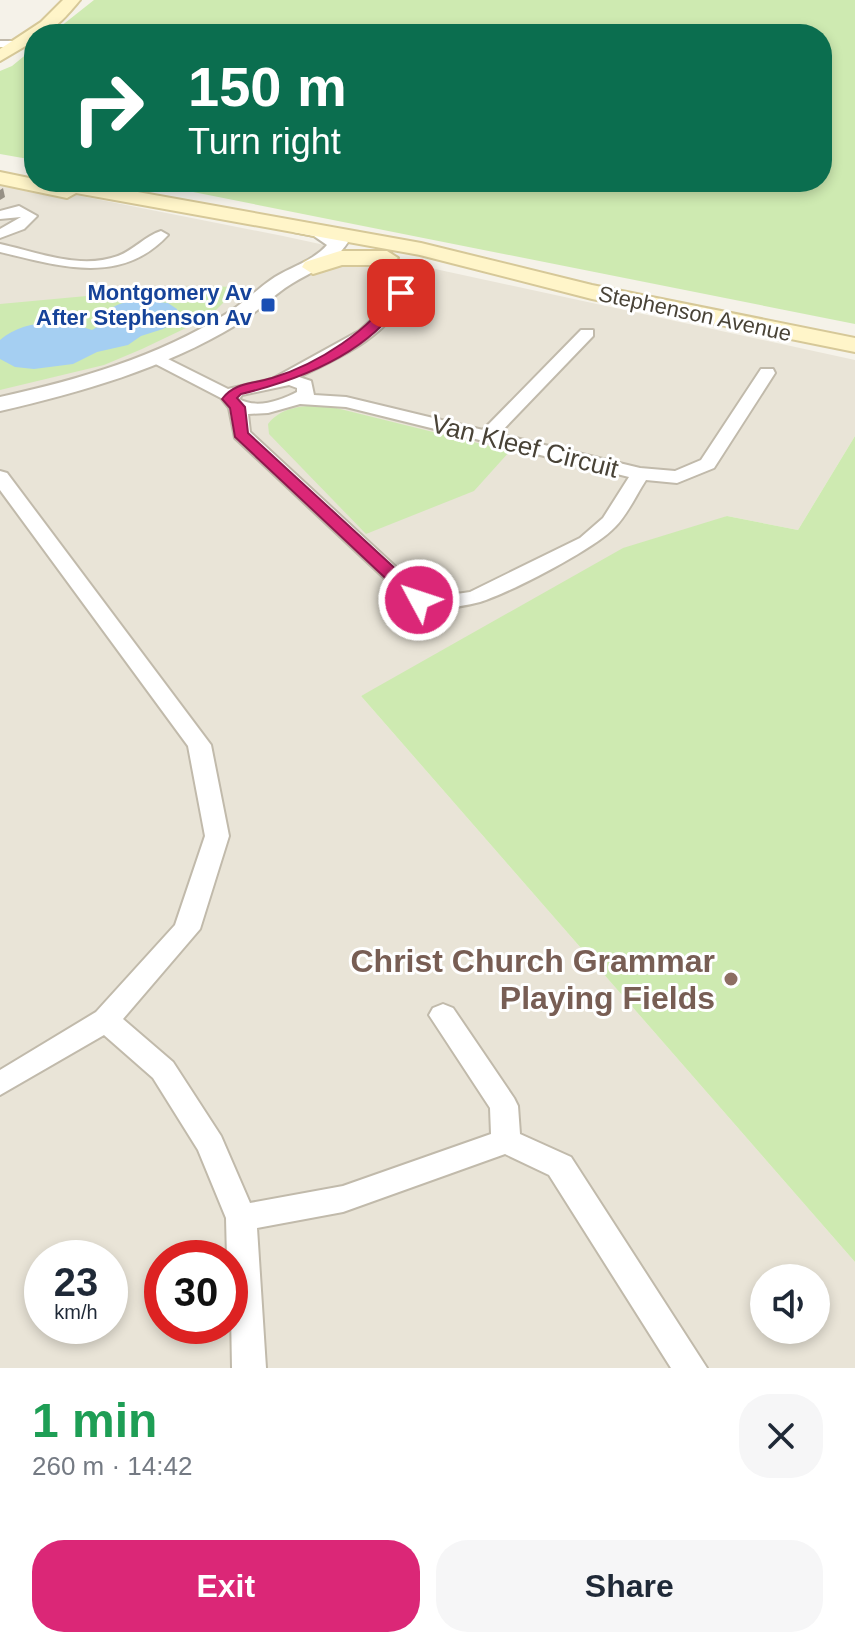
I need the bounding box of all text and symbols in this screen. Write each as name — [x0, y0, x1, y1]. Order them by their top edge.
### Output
text: 150 m — [188, 55, 347, 118]
icon: right — [56, 56, 160, 160]
text: Turn right — [188, 121, 341, 162]
pin — [367, 259, 435, 327]
icon: arrive — [379, 271, 423, 315]
place label: Montgomery Av After Stephenson Av — [36, 280, 253, 330]
street label: Stephenson Avenue — [596, 281, 794, 346]
marker: Montgomery Av After Stephenson Av — [259, 296, 277, 314]
street label: Van Kleef Circuit — [428, 408, 622, 484]
position arrow — [377, 558, 461, 642]
place label: Christ Church Grammar Playing Fields — [350, 943, 715, 1016]
marker: Christ Church Grammar Playing Fields — [722, 970, 740, 988]
speed limit sign: 30 — [144, 1240, 248, 1344]
text: 23 — [54, 1260, 98, 1304]
map controls — [750, 1264, 830, 1344]
button: sound — [750, 1264, 830, 1344]
text: km/h — [54, 1301, 98, 1323]
text: 1 min — [32, 1394, 157, 1447]
button: close — [739, 1394, 823, 1478]
text: 260 m · 14:42 — [32, 1451, 192, 1481]
button: Exit — [32, 1540, 420, 1632]
button: Share — [436, 1540, 823, 1632]

